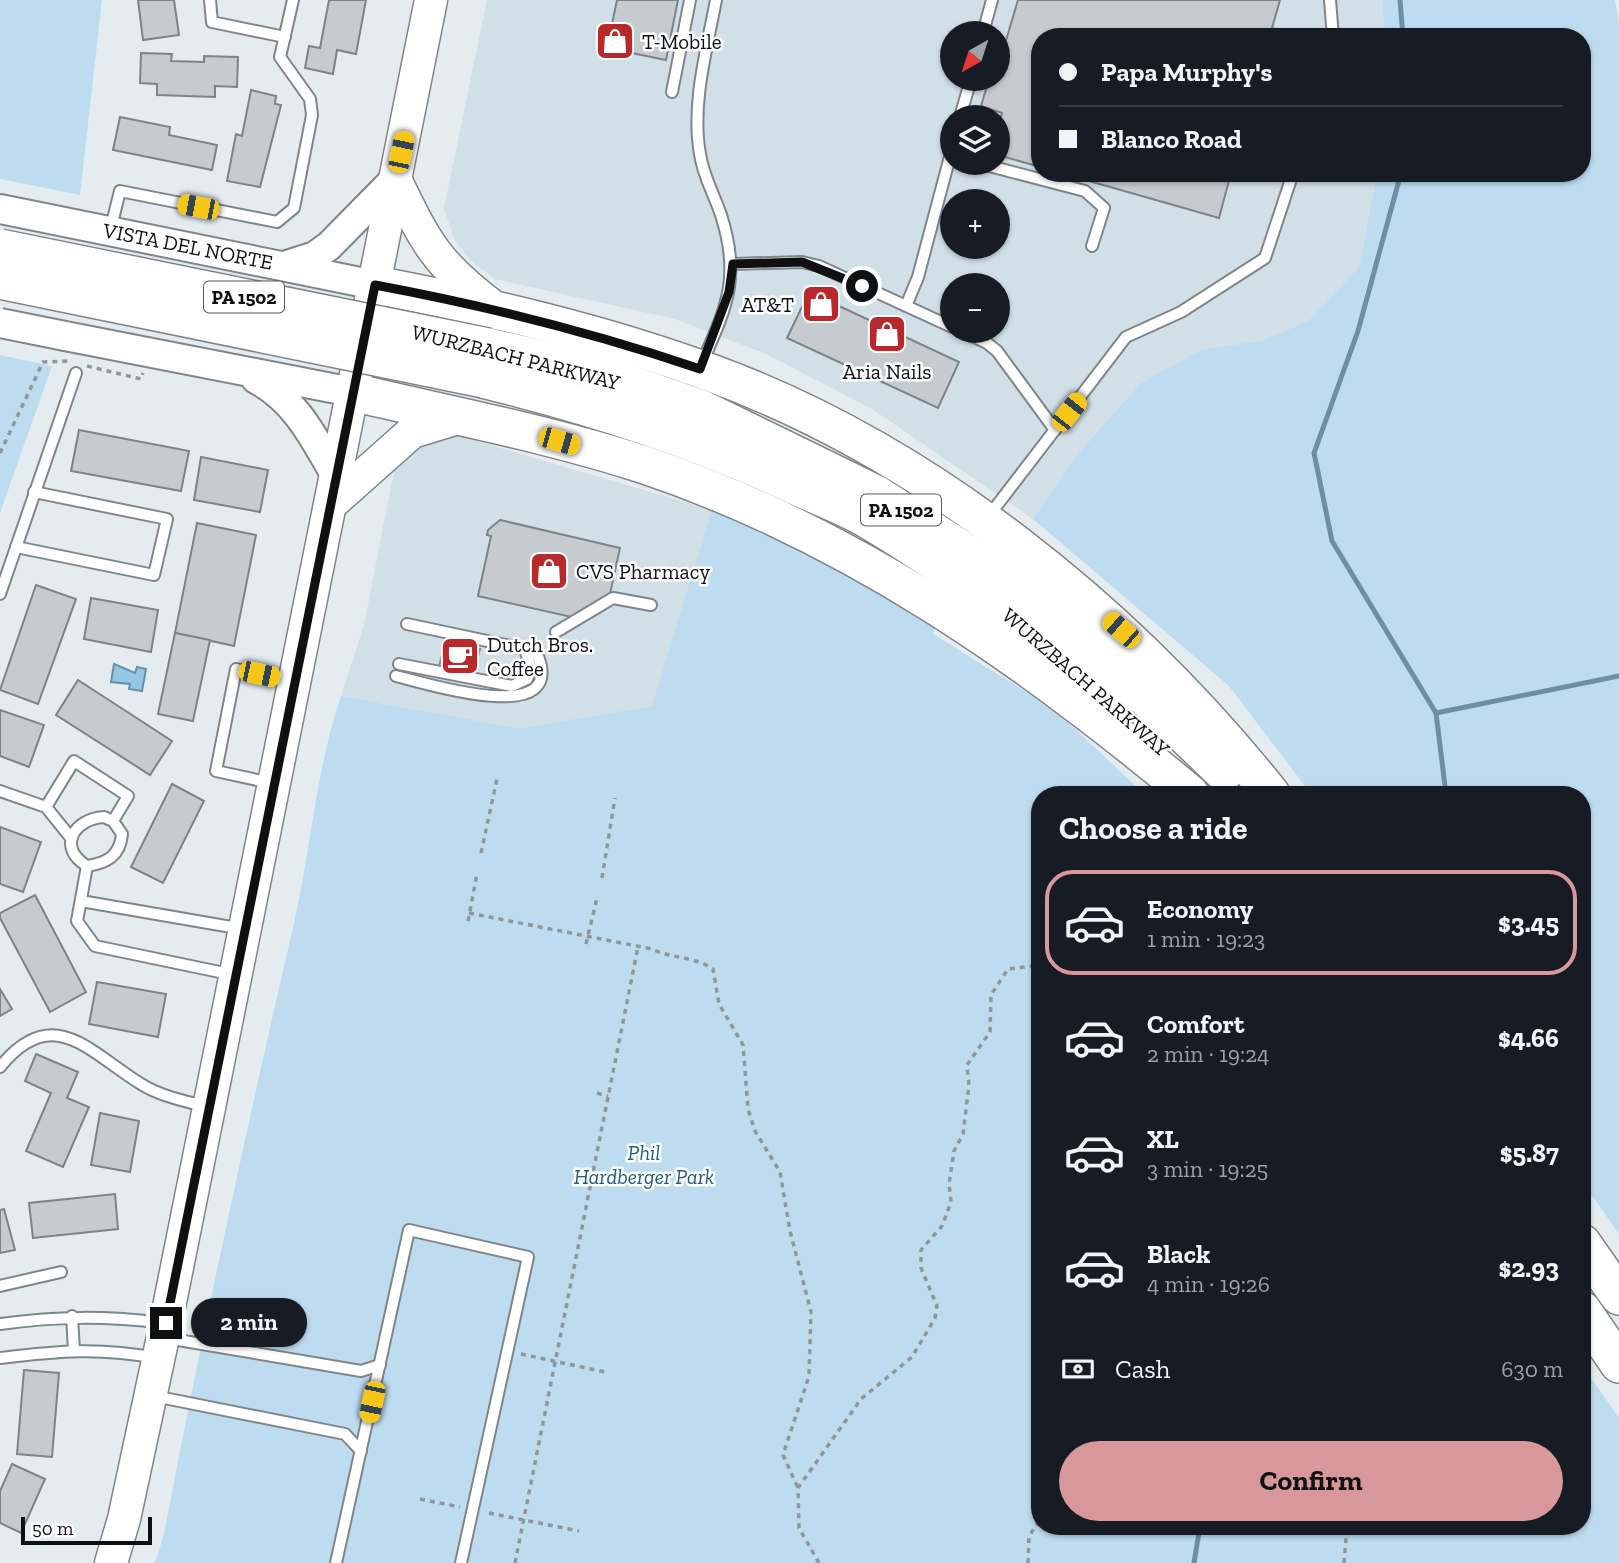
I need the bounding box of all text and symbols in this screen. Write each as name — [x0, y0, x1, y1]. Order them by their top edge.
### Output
shop icon: T-Mobile — [594, 20, 636, 62]
north arrow — [940, 21, 1010, 91]
map controls — [940, 21, 1010, 343]
place label: T-Mobile — [642, 29, 722, 54]
text: Papa Murphy's — [1101, 56, 1273, 88]
button: layers — [940, 105, 1010, 175]
text: Blanco Road — [1101, 123, 1242, 155]
car — [387, 129, 416, 175]
button: + — [940, 189, 1010, 259]
car — [176, 193, 221, 221]
street label: VISTA DEL NORTE — [100, 217, 275, 275]
route start — [846, 270, 878, 302]
button: − — [940, 273, 1010, 343]
road number: PA 1502 — [204, 282, 284, 312]
shop icon: AT&T — [800, 283, 842, 325]
place label: AT&T — [741, 292, 794, 317]
shop icon: Aria Nails — [866, 313, 908, 355]
street label: WURZBACH PARKWAY — [409, 319, 623, 395]
place label: Aria Nails — [842, 359, 932, 384]
car — [1048, 389, 1091, 435]
car — [536, 425, 583, 457]
road number: PA 1502 — [861, 495, 941, 526]
shop icon: CVS Pharmacy — [528, 550, 570, 592]
place label: CVS Pharmacy — [576, 559, 710, 584]
street label: WURZBACH PARKWAY — [997, 602, 1175, 762]
car — [1099, 608, 1144, 652]
place label: Dutch Bros. Coffee — [487, 632, 593, 681]
cafe icon: Dutch Bros. Coffee — [439, 635, 481, 677]
car — [237, 659, 282, 689]
text: Choose a ride — [1059, 809, 1247, 847]
icon: car — [1063, 891, 1126, 954]
text: Economy — [1147, 893, 1253, 925]
text: $3.45 — [1498, 907, 1559, 939]
text: 1 min · 19:23 — [1147, 925, 1265, 953]
icon: car — [1063, 1006, 1126, 1069]
text: Comfort — [1147, 1008, 1244, 1040]
text: $4.66 — [1498, 1022, 1559, 1054]
text: 2 min · 19:24 — [1147, 1040, 1269, 1068]
icon: car — [1063, 1121, 1126, 1184]
text: XL — [1147, 1123, 1179, 1155]
text: $5.87 — [1500, 1137, 1559, 1169]
park label: Phil Hardberger Park — [574, 1140, 714, 1189]
text: 3 min · 19:25 — [1147, 1155, 1268, 1183]
icon: car — [1063, 1236, 1126, 1299]
text: Black — [1147, 1238, 1210, 1270]
text: $2.93 — [1499, 1252, 1559, 1284]
text: 4 min · 19:26 — [1147, 1270, 1270, 1298]
callout: 2 min — [190, 1298, 306, 1348]
route end — [150, 1307, 182, 1339]
text: 2 min — [220, 1308, 278, 1336]
icon: cash — [1059, 1350, 1097, 1388]
text: Cash — [1115, 1353, 1170, 1385]
text: 630 m — [1501, 1355, 1563, 1383]
car — [358, 1379, 387, 1425]
button: Confirm — [1059, 1441, 1563, 1521]
scale bar — [21, 1514, 152, 1546]
text: 50 m — [32, 1517, 73, 1540]

